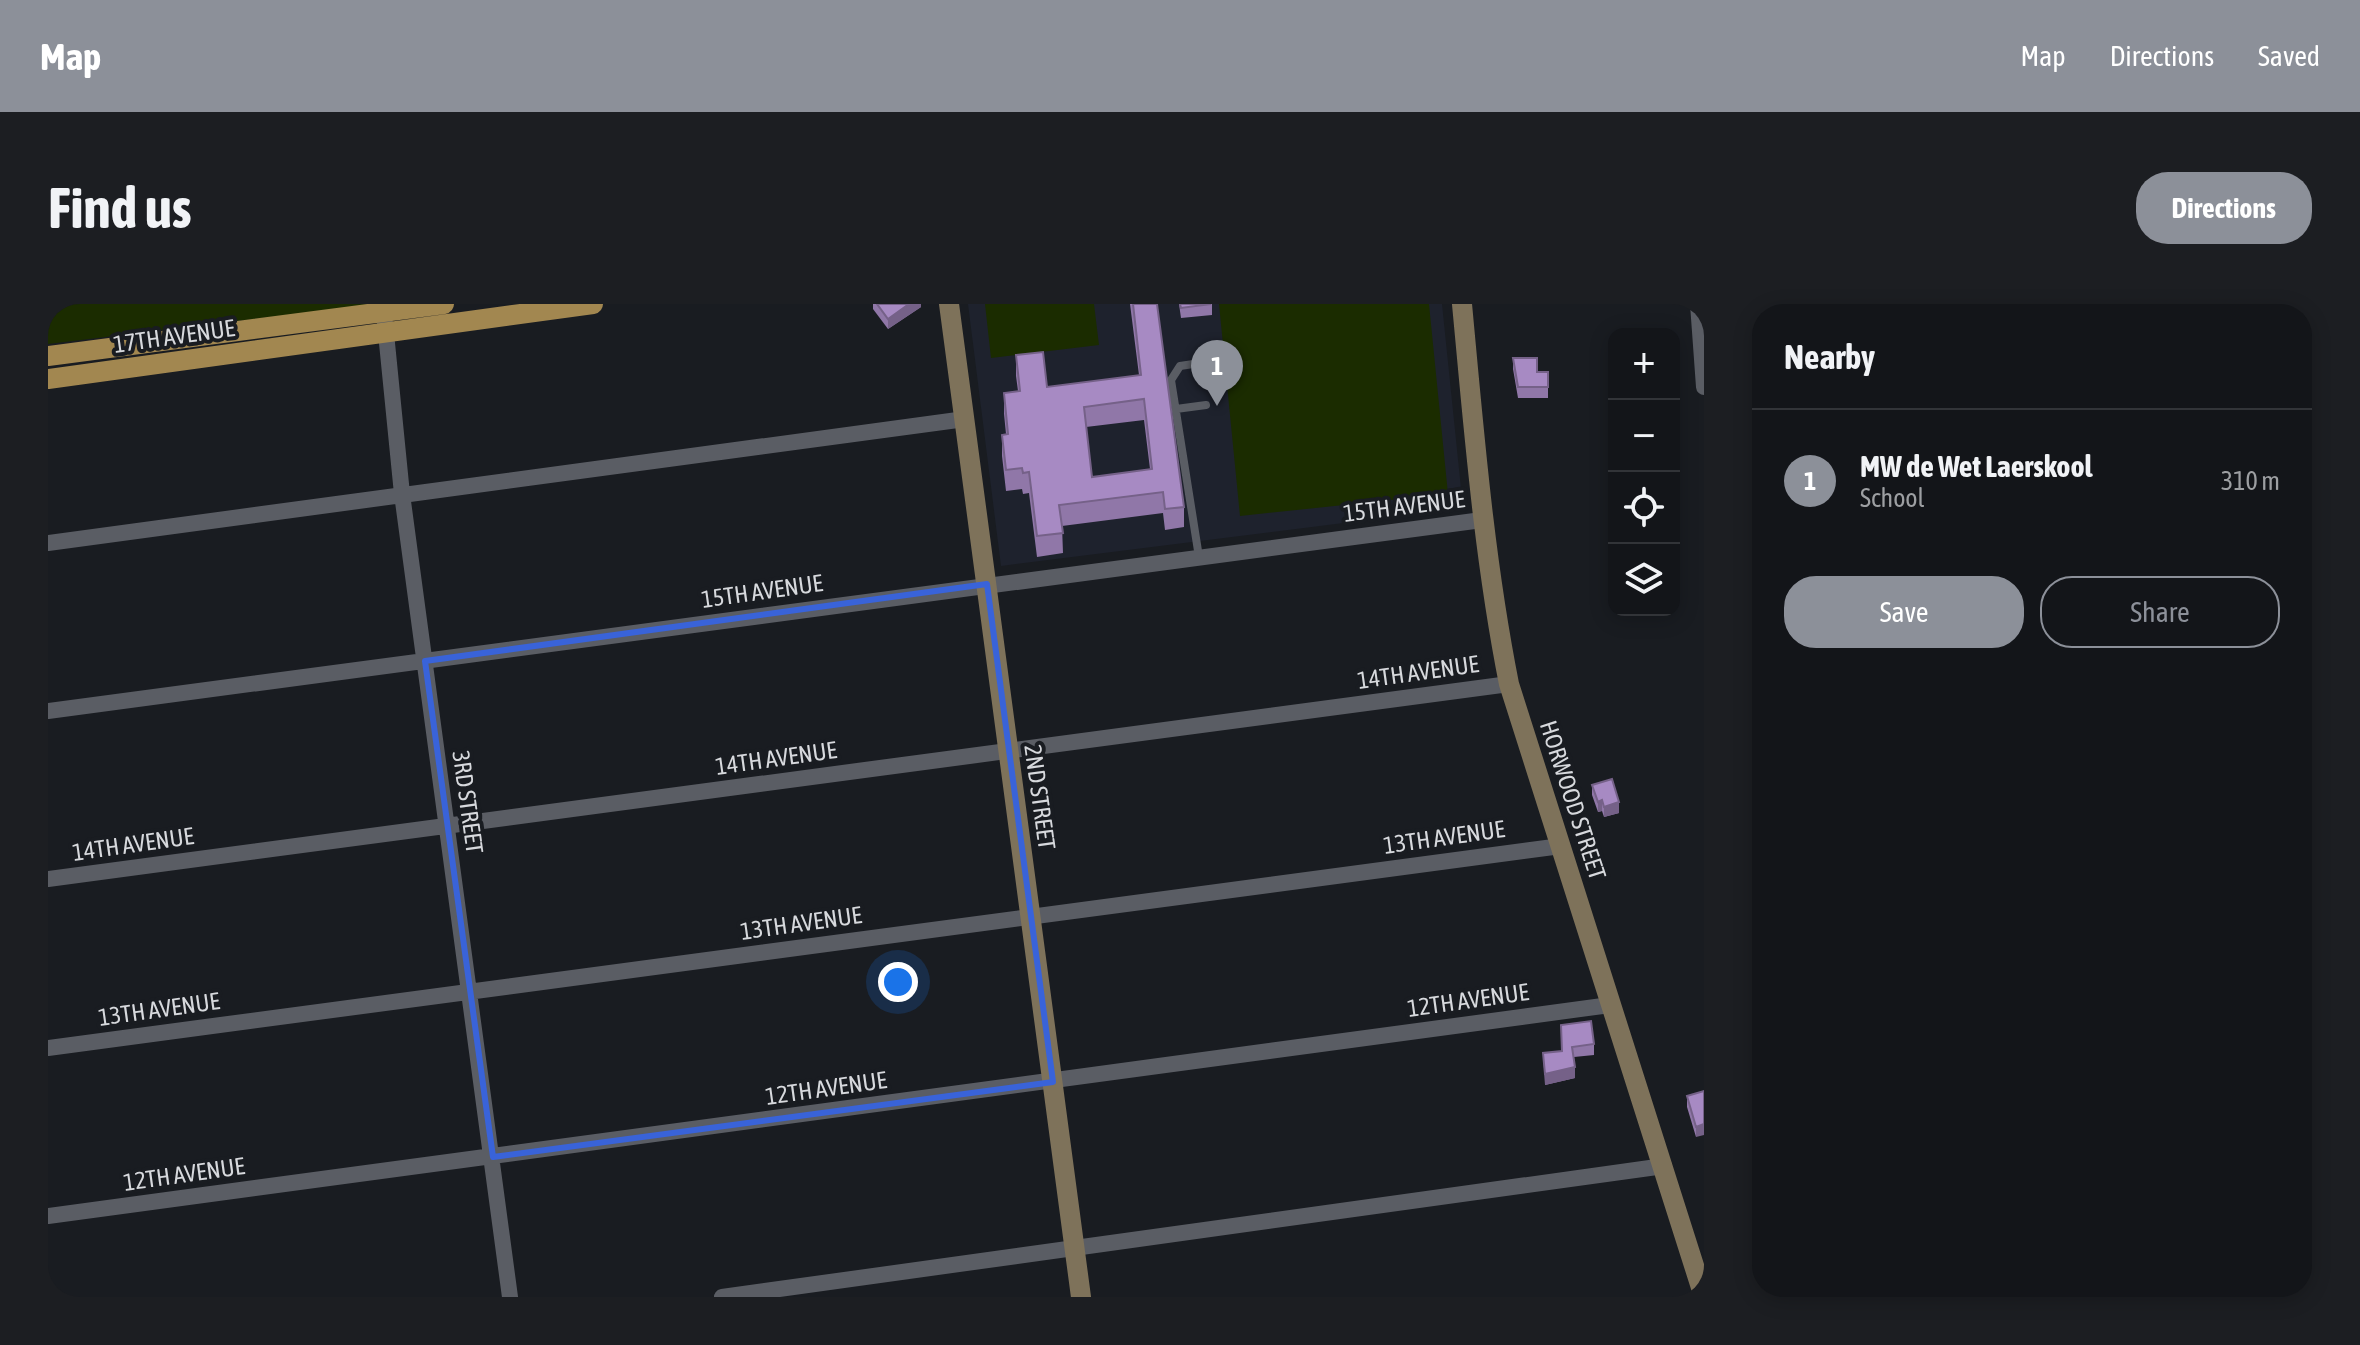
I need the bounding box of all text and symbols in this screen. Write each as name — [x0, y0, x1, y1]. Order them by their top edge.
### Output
text: Map — [40, 35, 101, 78]
text: Map — [2021, 40, 2066, 72]
text: Directions — [2110, 40, 2214, 72]
text: Saved — [2258, 40, 2320, 72]
button: Directions — [2136, 172, 2312, 244]
text: Find us — [48, 176, 192, 240]
street label: 17TH AVENUE — [112, 314, 236, 358]
map controls — [1608, 328, 1680, 616]
button: + — [1608, 328, 1680, 400]
text: Nearby — [1784, 337, 1875, 376]
pin: 1 — [1191, 340, 1243, 406]
button: − — [1608, 400, 1680, 472]
text: MW de Wet Laerskool — [1860, 449, 2093, 483]
text: 1 — [1804, 466, 1816, 496]
text: 310 m — [2221, 466, 2280, 496]
button: locate — [1608, 472, 1680, 544]
text: School — [1860, 483, 1924, 513]
street label: 15TH AVENUE — [1342, 485, 1466, 527]
button: layers — [1608, 544, 1680, 616]
street label: 15TH AVENUE — [700, 569, 824, 613]
button: Save — [1784, 576, 2024, 648]
button: Share — [2040, 576, 2280, 648]
street label: 14TH AVENUE — [1356, 650, 1480, 694]
street label: HORWOOD STREET — [1535, 717, 1612, 883]
street label: 14TH AVENUE — [714, 736, 838, 780]
street label: 2ND STREET — [1019, 743, 1061, 852]
street label: 3RD STREET — [447, 749, 489, 856]
street label: 13TH AVENUE — [1382, 815, 1506, 859]
street label: 14TH AVENUE — [71, 822, 195, 866]
street label: 13TH AVENUE — [739, 901, 863, 945]
your location — [878, 962, 918, 1002]
street label: 12TH AVENUE — [1406, 978, 1530, 1022]
street label: 13TH AVENUE — [97, 987, 221, 1031]
street label: 12TH AVENUE — [764, 1066, 888, 1110]
street label: 12TH AVENUE — [122, 1152, 246, 1196]

